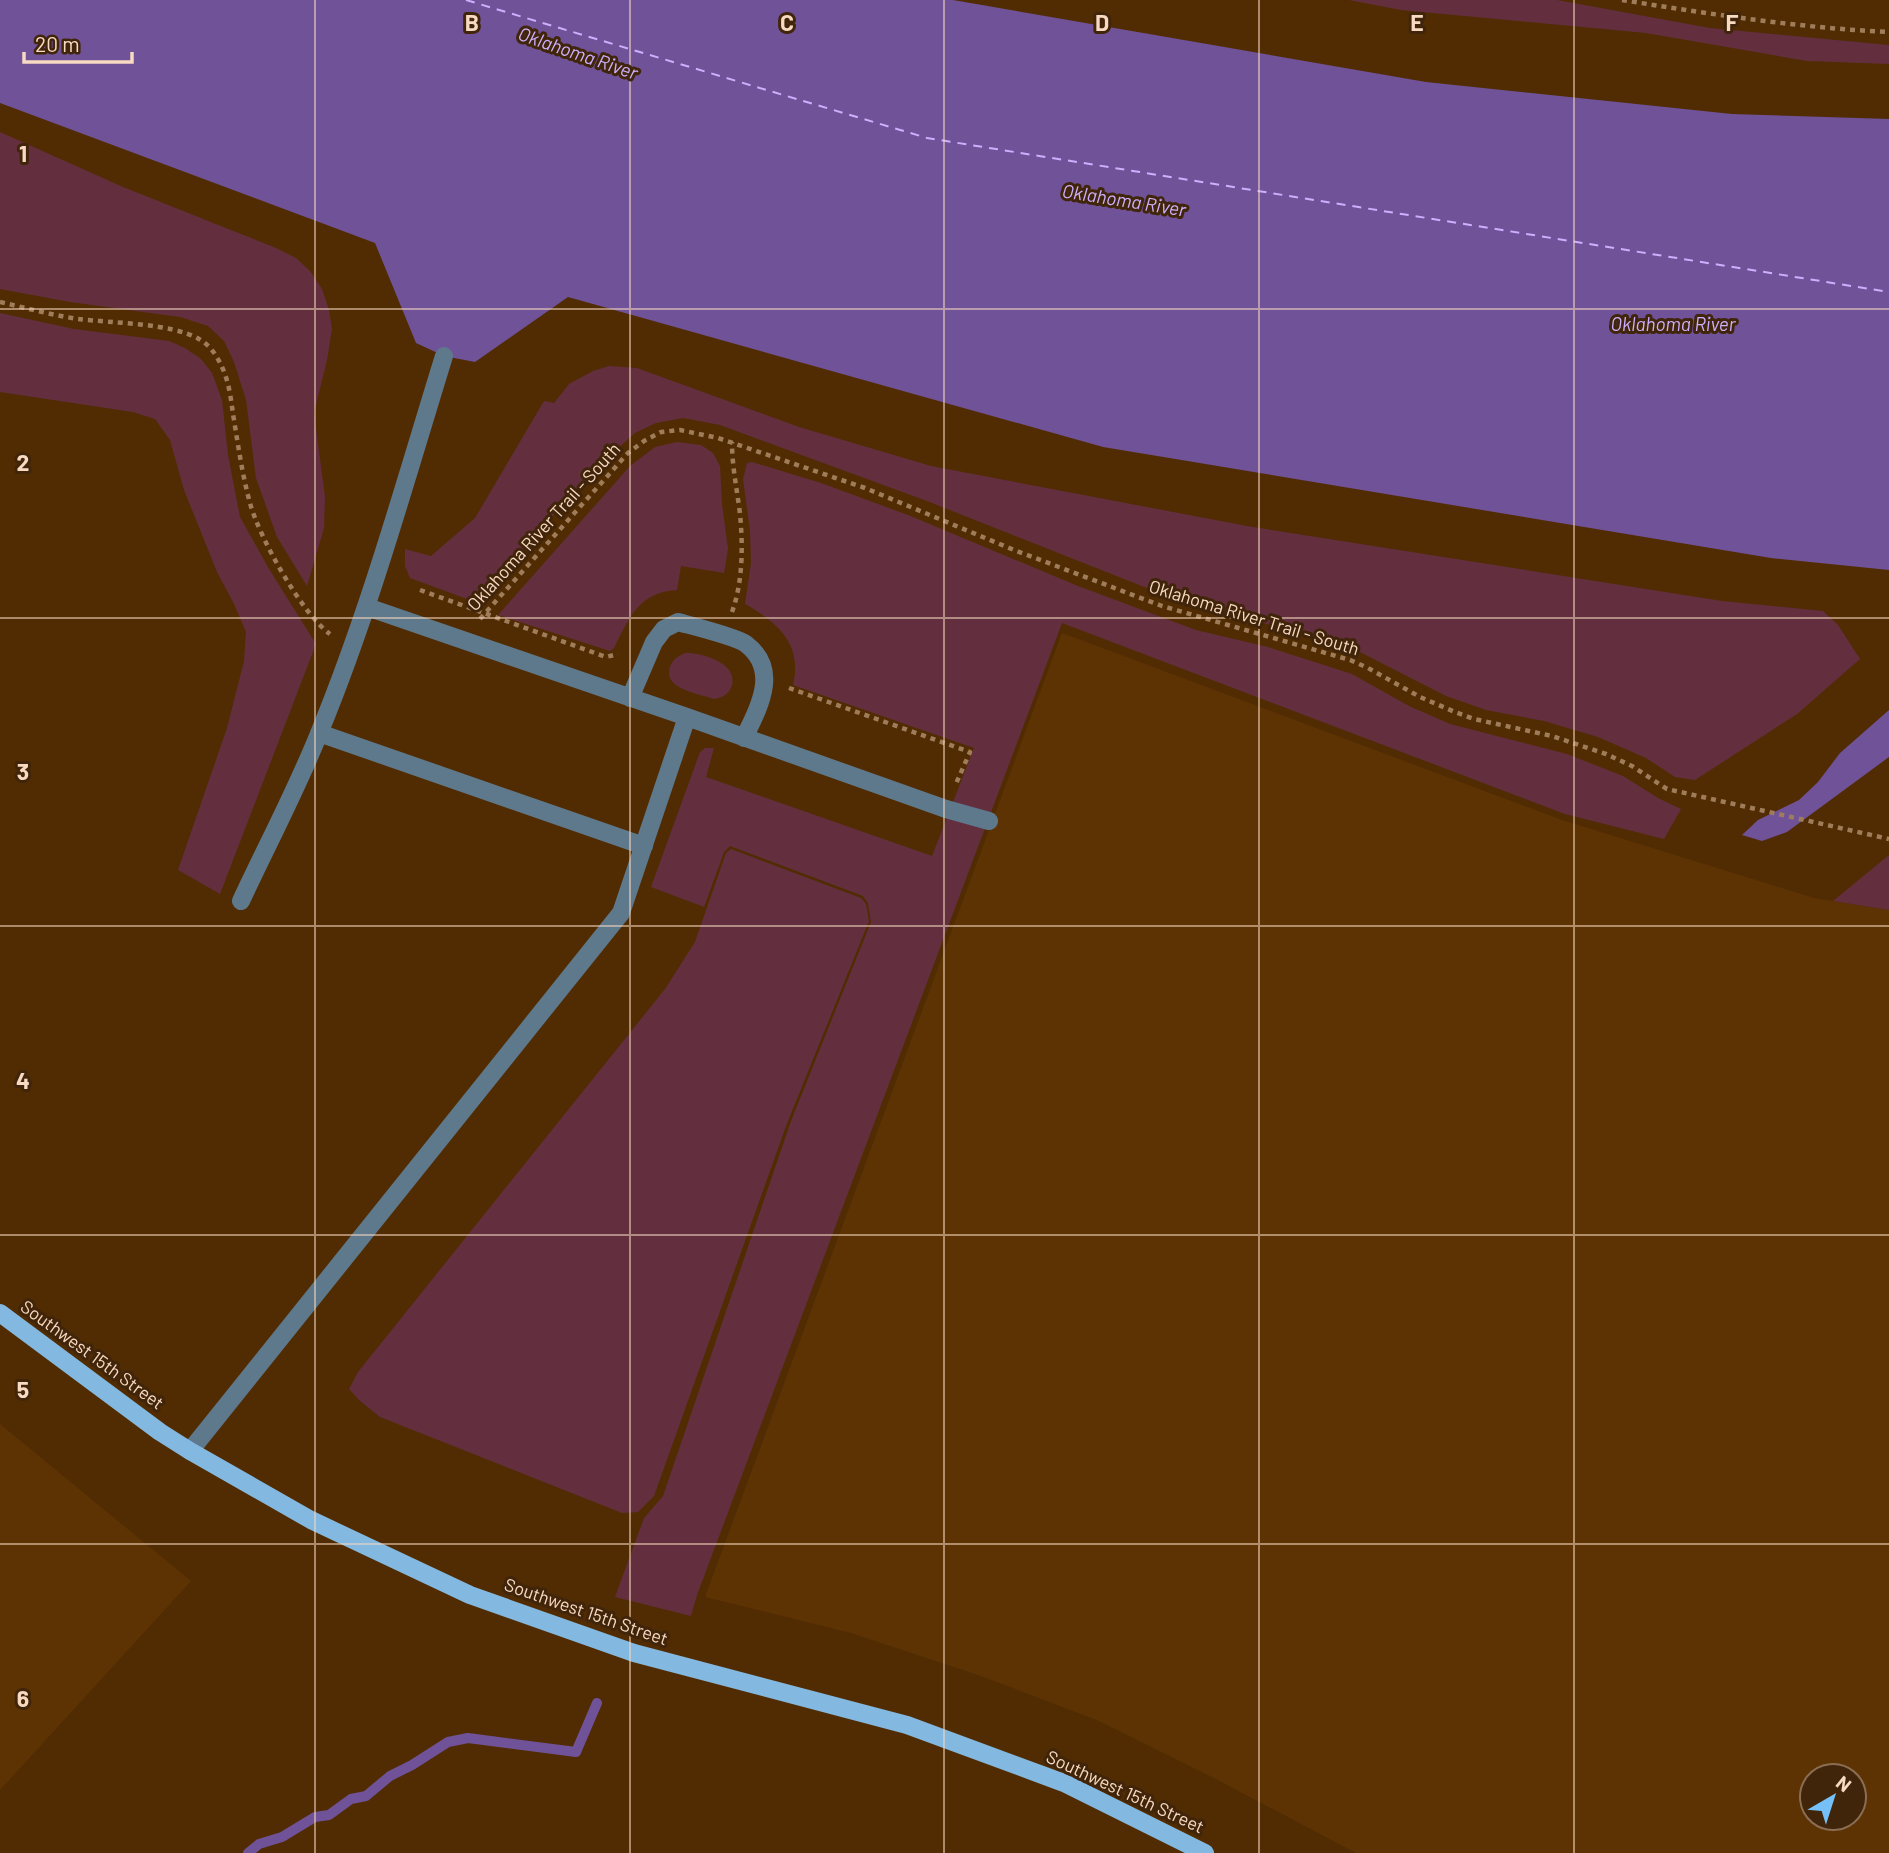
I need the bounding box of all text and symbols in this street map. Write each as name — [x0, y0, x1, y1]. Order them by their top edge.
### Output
text: B — [465, 8, 479, 36]
text: C — [780, 8, 794, 36]
text: D — [1095, 8, 1109, 36]
text: E — [1410, 8, 1424, 36]
text: F — [1726, 8, 1739, 36]
scale bar — [24, 21, 133, 65]
water label: Oklahoma River — [515, 21, 642, 84]
text: 20 m — [35, 31, 80, 56]
text: 1 — [19, 139, 27, 167]
water label: Oklahoma River — [1061, 178, 1189, 221]
water label: Oklahoma River — [1611, 312, 1737, 335]
street label: Oklahoma River Trail - South — [462, 438, 625, 615]
text: 2 — [17, 448, 29, 476]
street label: Oklahoma River Trail - South — [1147, 575, 1362, 660]
text: 3 — [17, 757, 29, 785]
text: 4 — [16, 1066, 30, 1094]
street label: Southwest 15th Street — [16, 1296, 168, 1414]
street label: Southwest 15th Street — [502, 1573, 671, 1649]
text: 6 — [17, 1684, 29, 1712]
street label: Southwest 15th Street — [1043, 1745, 1208, 1837]
north arrow — [1798, 1762, 1868, 1832]
text: N — [1832, 1770, 1856, 1796]

